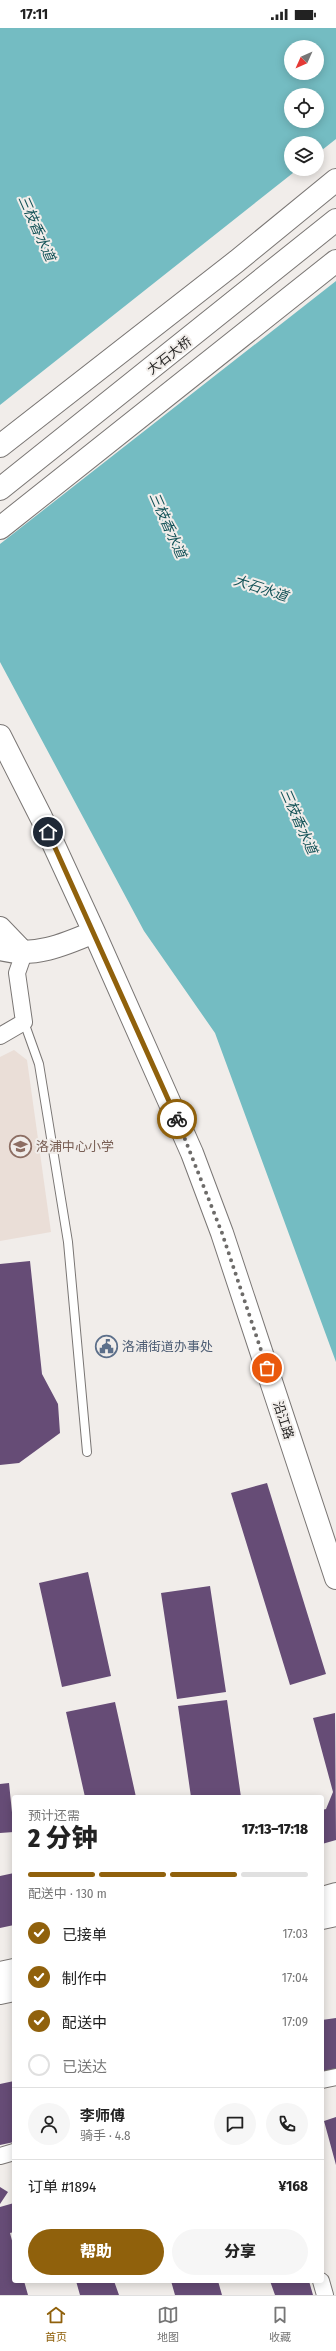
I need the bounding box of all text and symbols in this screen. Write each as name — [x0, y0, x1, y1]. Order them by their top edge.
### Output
text: 17:11 — [20, 5, 48, 23]
north arrow — [284, 40, 324, 80]
map controls — [284, 40, 324, 176]
button: locate — [284, 88, 324, 128]
button: layers — [284, 136, 324, 176]
water label: 三枝香水道 — [15, 193, 59, 265]
street label: 大石大桥 — [144, 333, 194, 377]
water label: 三枝香水道 — [146, 490, 190, 562]
water label: 大石水道 — [232, 572, 292, 606]
water label: 三枝香水道 — [277, 786, 321, 858]
pin — [31, 815, 65, 849]
icon: home — [37, 821, 59, 843]
courier — [157, 1099, 197, 1139]
icon: bike — [166, 1108, 188, 1130]
school or university icon: 洛浦中心小学 — [7, 1133, 33, 1159]
place label: 洛浦中心小学 — [36, 1139, 114, 1154]
public building icon: 洛浦街道办事处 — [94, 1333, 120, 1359]
place label: 洛浦街道办事处 — [122, 1339, 213, 1354]
pin — [250, 1351, 284, 1385]
icon: bag — [256, 1357, 278, 1379]
street label: 沿江路 — [270, 1399, 297, 1441]
text: 预计还需 — [28, 1808, 80, 1823]
text: 17:13–17:18 — [242, 1820, 308, 1838]
text: 2 分钟 — [28, 1823, 97, 1854]
text: 配送中 · 130 m — [28, 1886, 107, 1901]
icon: check — [28, 1922, 50, 1944]
text: 已接单 — [62, 1926, 107, 1944]
text: 17:03 — [282, 1926, 308, 1941]
icon: check — [28, 1966, 50, 1988]
text: 制作中 — [62, 1970, 107, 1988]
text: 17:04 — [282, 1970, 308, 1985]
icon: check — [28, 2010, 50, 2032]
text: 配送中 — [62, 2014, 107, 2032]
text: 17:09 — [282, 2014, 308, 2029]
text: 已送达 — [62, 2058, 107, 2076]
button: person — [28, 2103, 70, 2145]
button: chat — [214, 2103, 256, 2145]
button: phone — [266, 2103, 308, 2145]
text: 李师傅 — [80, 2107, 125, 2125]
text: 骑手 · 4.8 — [80, 2128, 130, 2143]
text: ¥168 — [279, 2177, 308, 2195]
text: 订单 #1894 — [28, 2178, 96, 2196]
button: 帮助 — [28, 2229, 164, 2275]
button: 分享 — [172, 2229, 308, 2275]
tab: 首页 — [45, 2304, 67, 2344]
tab: 地图 — [157, 2304, 179, 2344]
tab: 收藏 — [269, 2304, 291, 2344]

